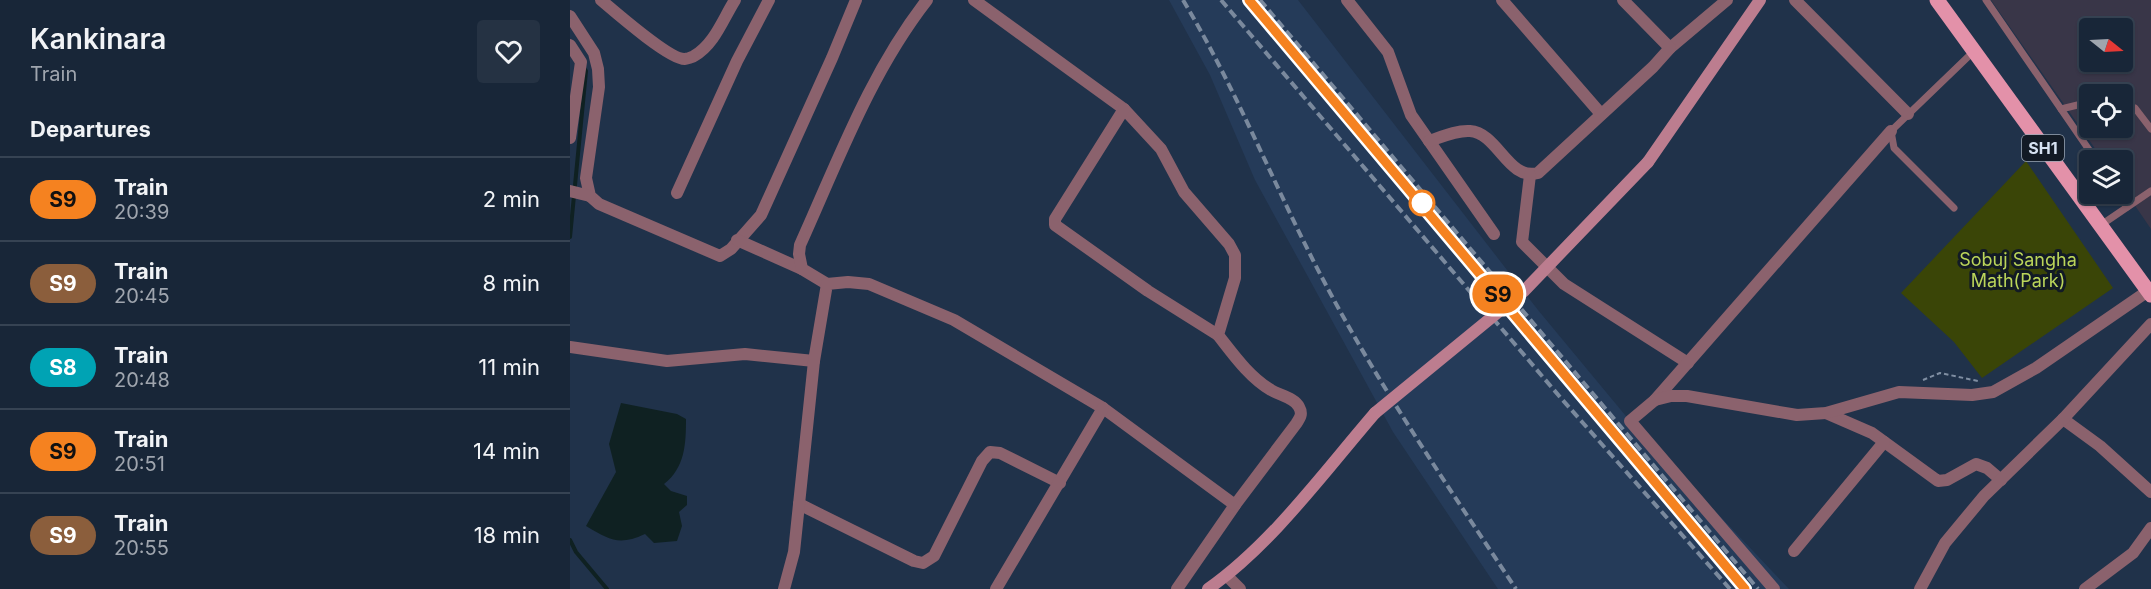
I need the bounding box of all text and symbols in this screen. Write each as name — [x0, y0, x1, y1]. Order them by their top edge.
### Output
north arrow — [2079, 18, 2133, 72]
map controls — [2079, 18, 2133, 204]
button: heart — [477, 20, 540, 83]
text: Kankinara — [30, 22, 166, 56]
text: Train — [30, 62, 77, 86]
button: locate — [2079, 84, 2133, 138]
text: Departures — [30, 116, 151, 142]
road number: SH1 — [2022, 135, 2064, 161]
button: layers — [2079, 150, 2133, 204]
text: Train — [114, 174, 169, 200]
text: 2 min — [483, 186, 540, 212]
text: S9 — [49, 187, 77, 212]
unlabelled marker — [1409, 190, 1435, 216]
text: 20:39 — [114, 200, 169, 224]
park label: Sobuj Sangha Math(Park) — [1959, 249, 2077, 291]
text: Train — [114, 258, 169, 284]
text: 8 min — [483, 270, 540, 296]
text: S9 — [49, 271, 77, 296]
line badge: S9 — [1471, 274, 1525, 314]
text: S9 — [1484, 282, 1512, 307]
text: 20:45 — [114, 284, 170, 308]
text: Train — [114, 342, 169, 368]
text: 11 min — [478, 354, 540, 380]
text: S8 — [49, 355, 77, 380]
text: 20:48 — [114, 368, 170, 392]
text: Train — [114, 426, 169, 452]
text: 14 min — [473, 438, 540, 464]
text: S9 — [49, 439, 77, 464]
text: 20:51 — [114, 452, 165, 476]
text: Train — [114, 510, 169, 536]
text: 18 min — [474, 522, 540, 548]
text: S9 — [49, 523, 77, 548]
text: 20:55 — [114, 536, 169, 560]

